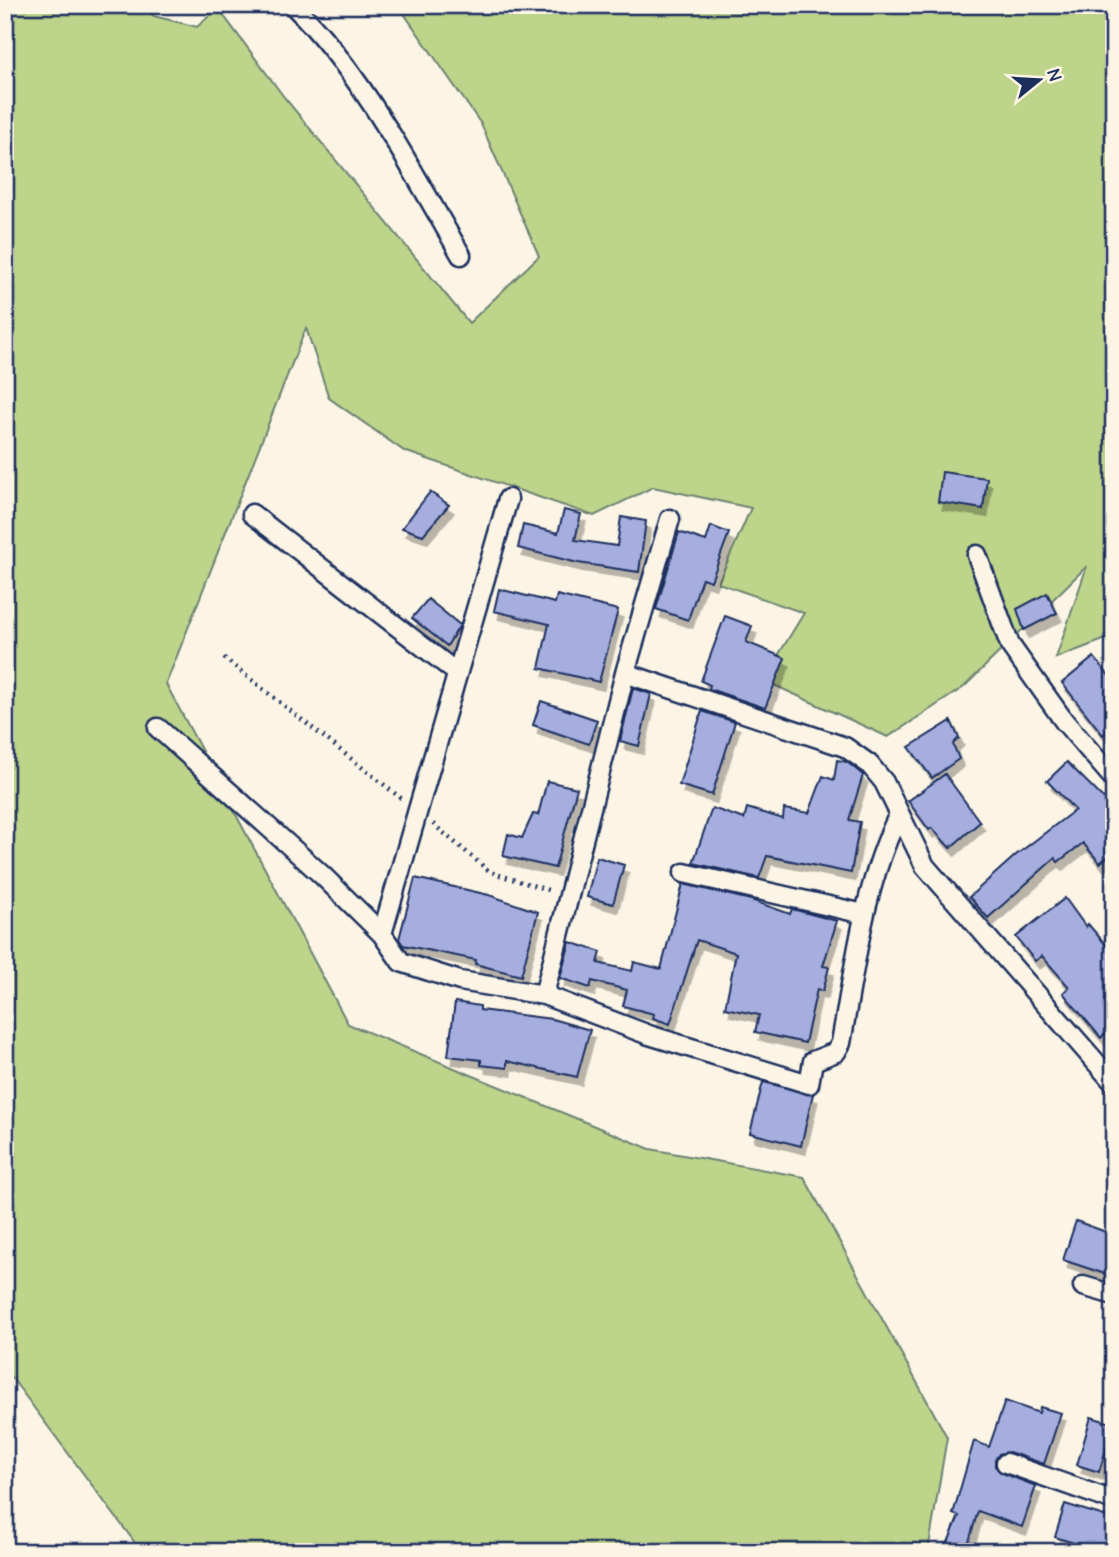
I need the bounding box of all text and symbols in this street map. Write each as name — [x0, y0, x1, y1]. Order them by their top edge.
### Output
north arrow — [1004, 46, 1074, 116]
text: N — [1042, 66, 1067, 84]

